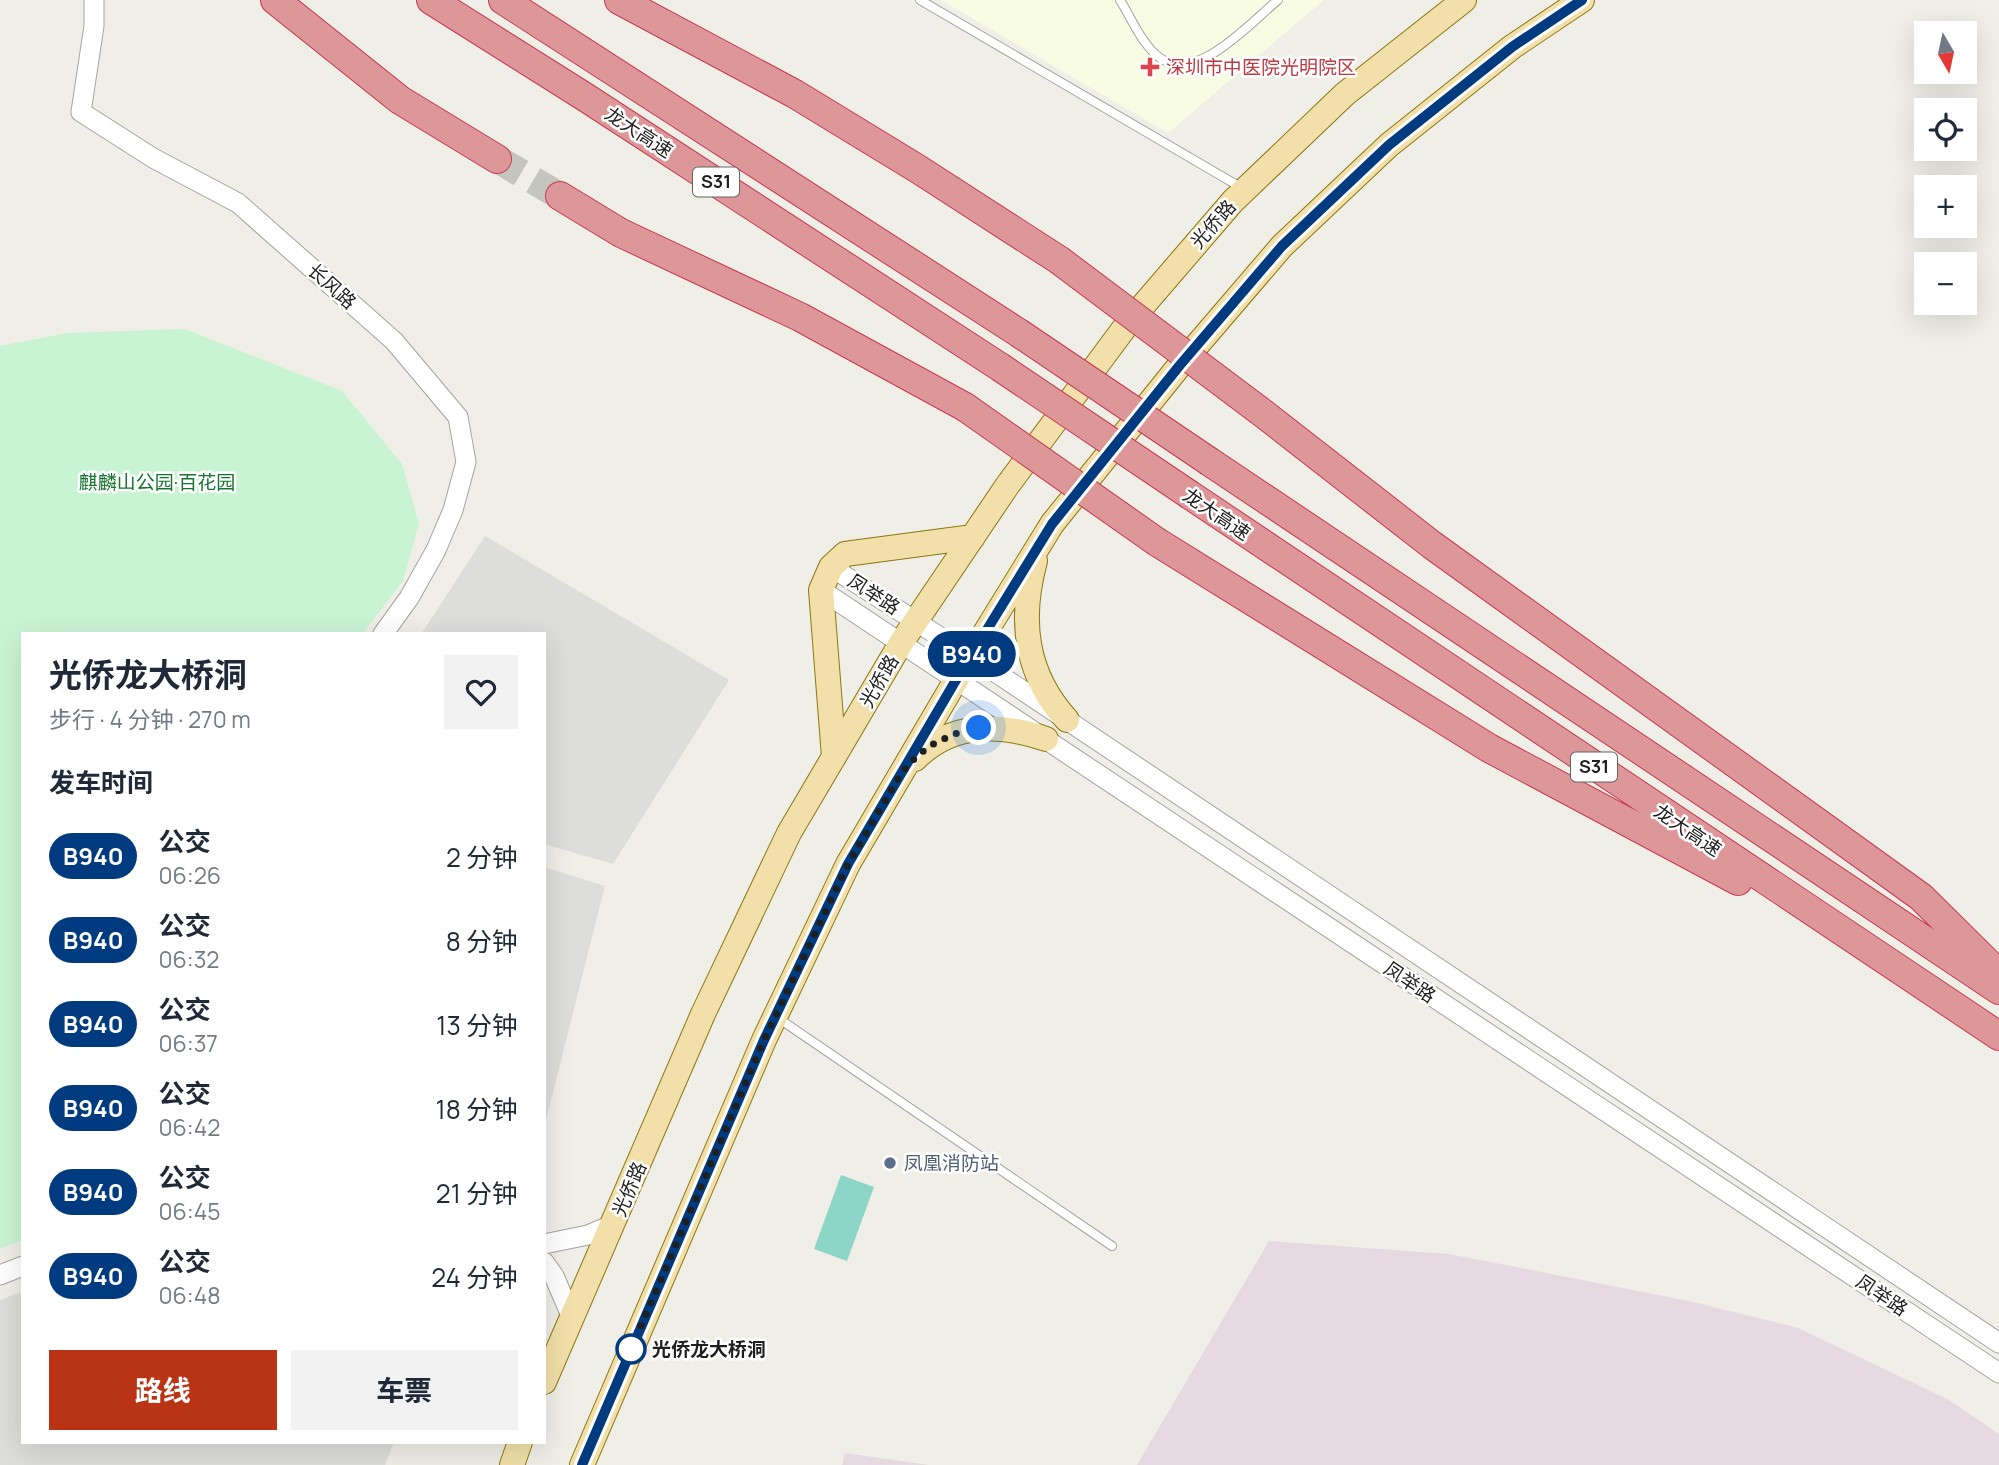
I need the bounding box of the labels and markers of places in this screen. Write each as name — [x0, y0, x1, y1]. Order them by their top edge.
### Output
place label: 深圳市中医院光明院区 — [1166, 54, 1356, 80]
marker: 深圳市中医院光明院区 — [1140, 57, 1160, 77]
place label: 凤凰消防站 — [904, 1150, 999, 1176]
marker: 凤凰消防站 — [882, 1155, 898, 1171]
marker: 光侨龙大桥洞 — [616, 1334, 646, 1364]
place label: 光侨龙大桥洞 — [652, 1336, 766, 1362]

